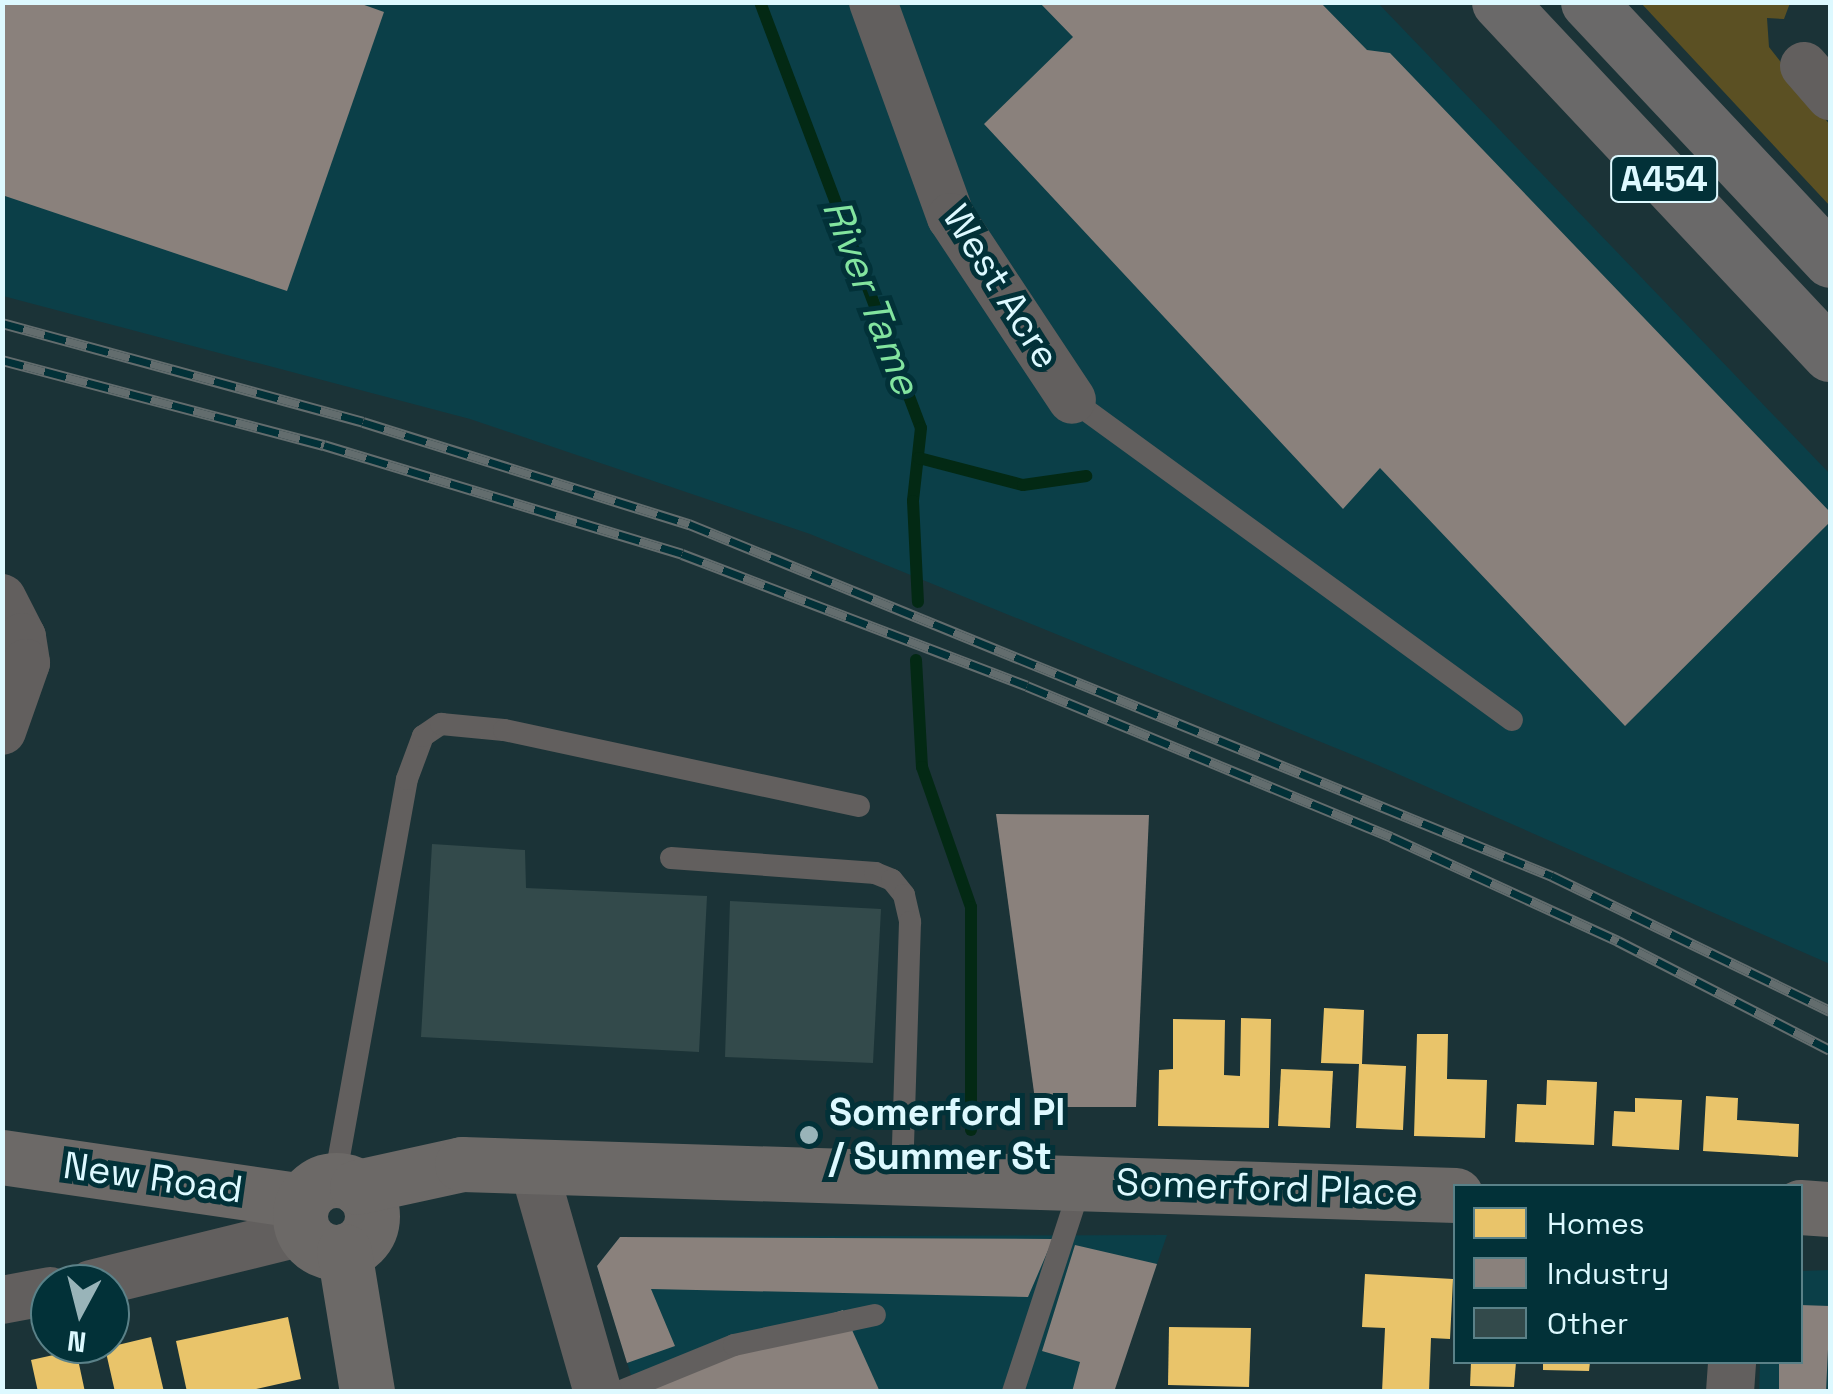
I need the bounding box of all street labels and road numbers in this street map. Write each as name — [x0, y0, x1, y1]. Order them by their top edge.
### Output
road number: A454 — [1609, 149, 1719, 209]
street label: West Acre — [933, 197, 1069, 377]
street label: New Road — [60, 1143, 246, 1213]
street label: Somerford Place — [1115, 1160, 1419, 1216]

